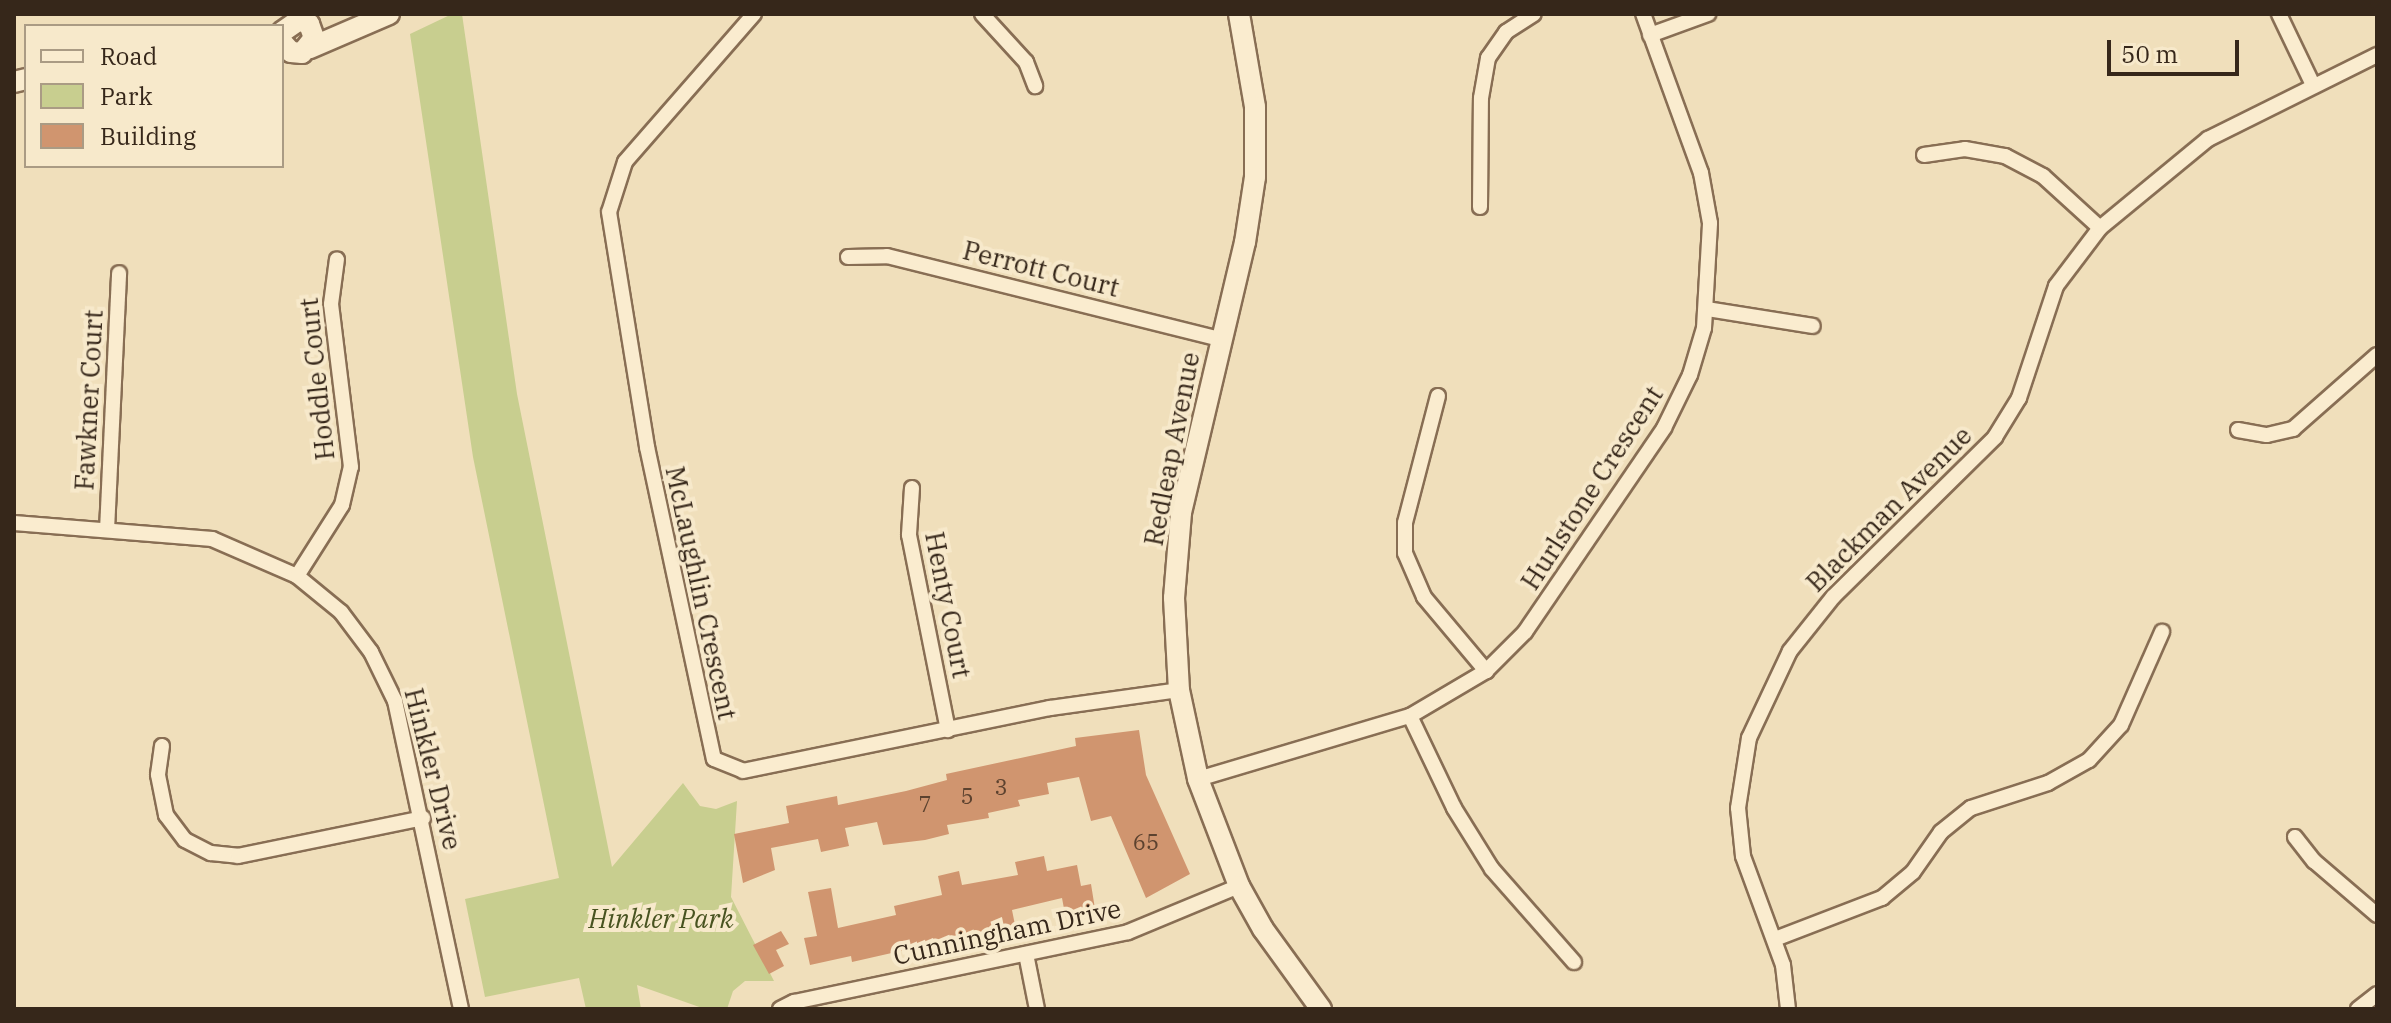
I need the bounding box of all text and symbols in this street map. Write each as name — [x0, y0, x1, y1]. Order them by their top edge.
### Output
legend — [24, 24, 284, 168]
scale bar — [2111, 24, 2243, 74]
text: 50 m — [2121, 38, 2178, 70]
text: Road — [100, 40, 157, 72]
text: Park — [100, 80, 152, 112]
text: Building — [100, 120, 196, 152]
street label: Perrott Court — [960, 235, 1122, 303]
street label: Hoddle Court — [293, 296, 341, 462]
street label: Fawkner Court — [69, 309, 109, 491]
street label: Redleap Avenue — [1138, 350, 1206, 548]
street label: Hurlstone Crescent — [1515, 380, 1669, 596]
street label: Blackman Avenue — [1800, 420, 1978, 598]
street label: McLaughlin Crescent — [659, 463, 743, 723]
street label: Henty Court — [919, 529, 977, 681]
street label: Hinkler Drive — [398, 685, 468, 853]
house number: 3 — [994, 774, 1008, 800]
house number: 5 — [960, 783, 974, 809]
house number: 7 — [918, 791, 932, 817]
house number: 65 — [1133, 829, 1159, 855]
street label: Cunningham Drive — [890, 893, 1124, 971]
park label: Hinkler Park — [588, 903, 734, 935]

